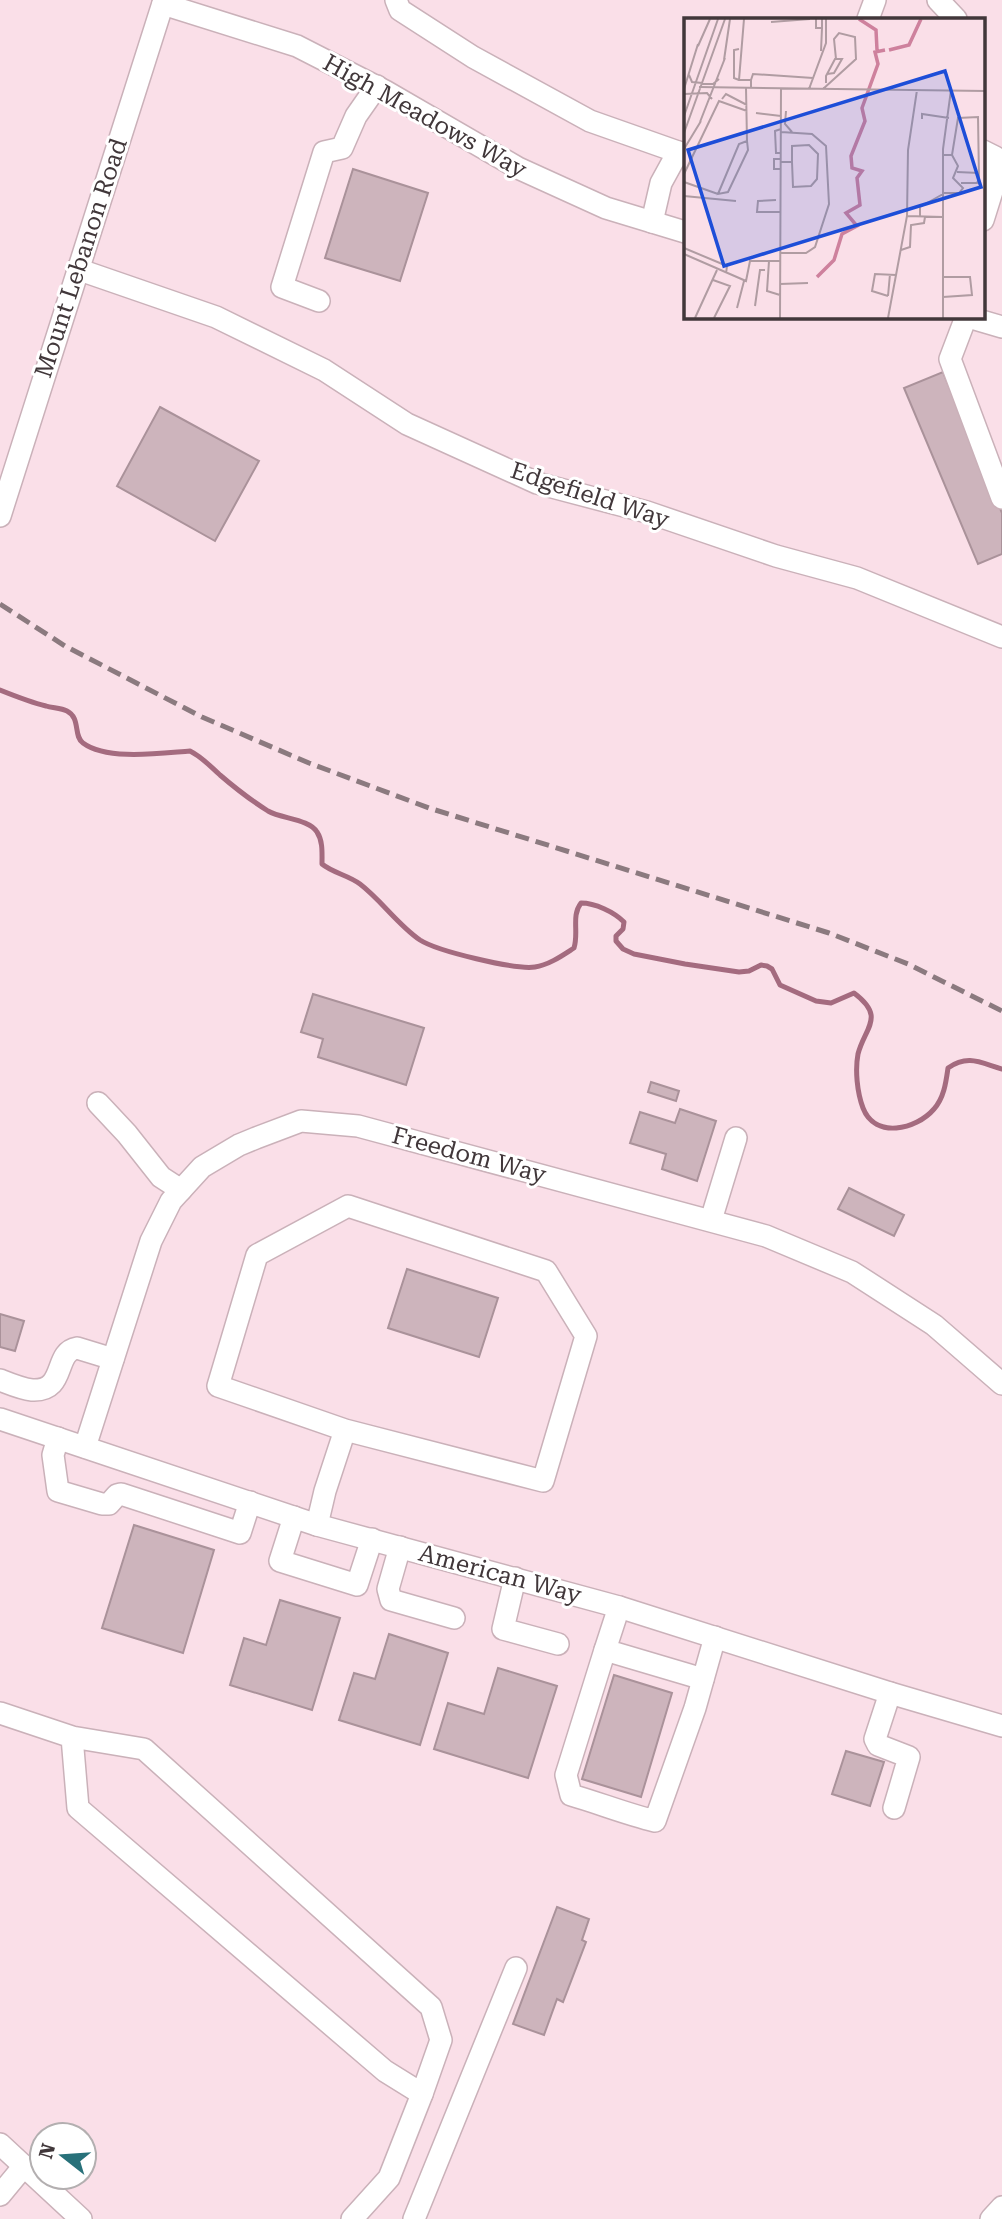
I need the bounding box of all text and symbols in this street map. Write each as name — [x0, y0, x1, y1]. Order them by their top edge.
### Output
inset map — [684, 18, 984, 318]
street label: High Meadows Way — [318, 48, 532, 184]
street label: Mount Lebanon Road — [29, 135, 133, 381]
street label: Edgefield Way — [507, 456, 674, 534]
street label: Freedom Way — [389, 1121, 550, 1189]
street label: American Way — [416, 1539, 585, 1609]
north arrow — [28, 2121, 98, 2191]
text: N — [34, 2140, 60, 2162]

